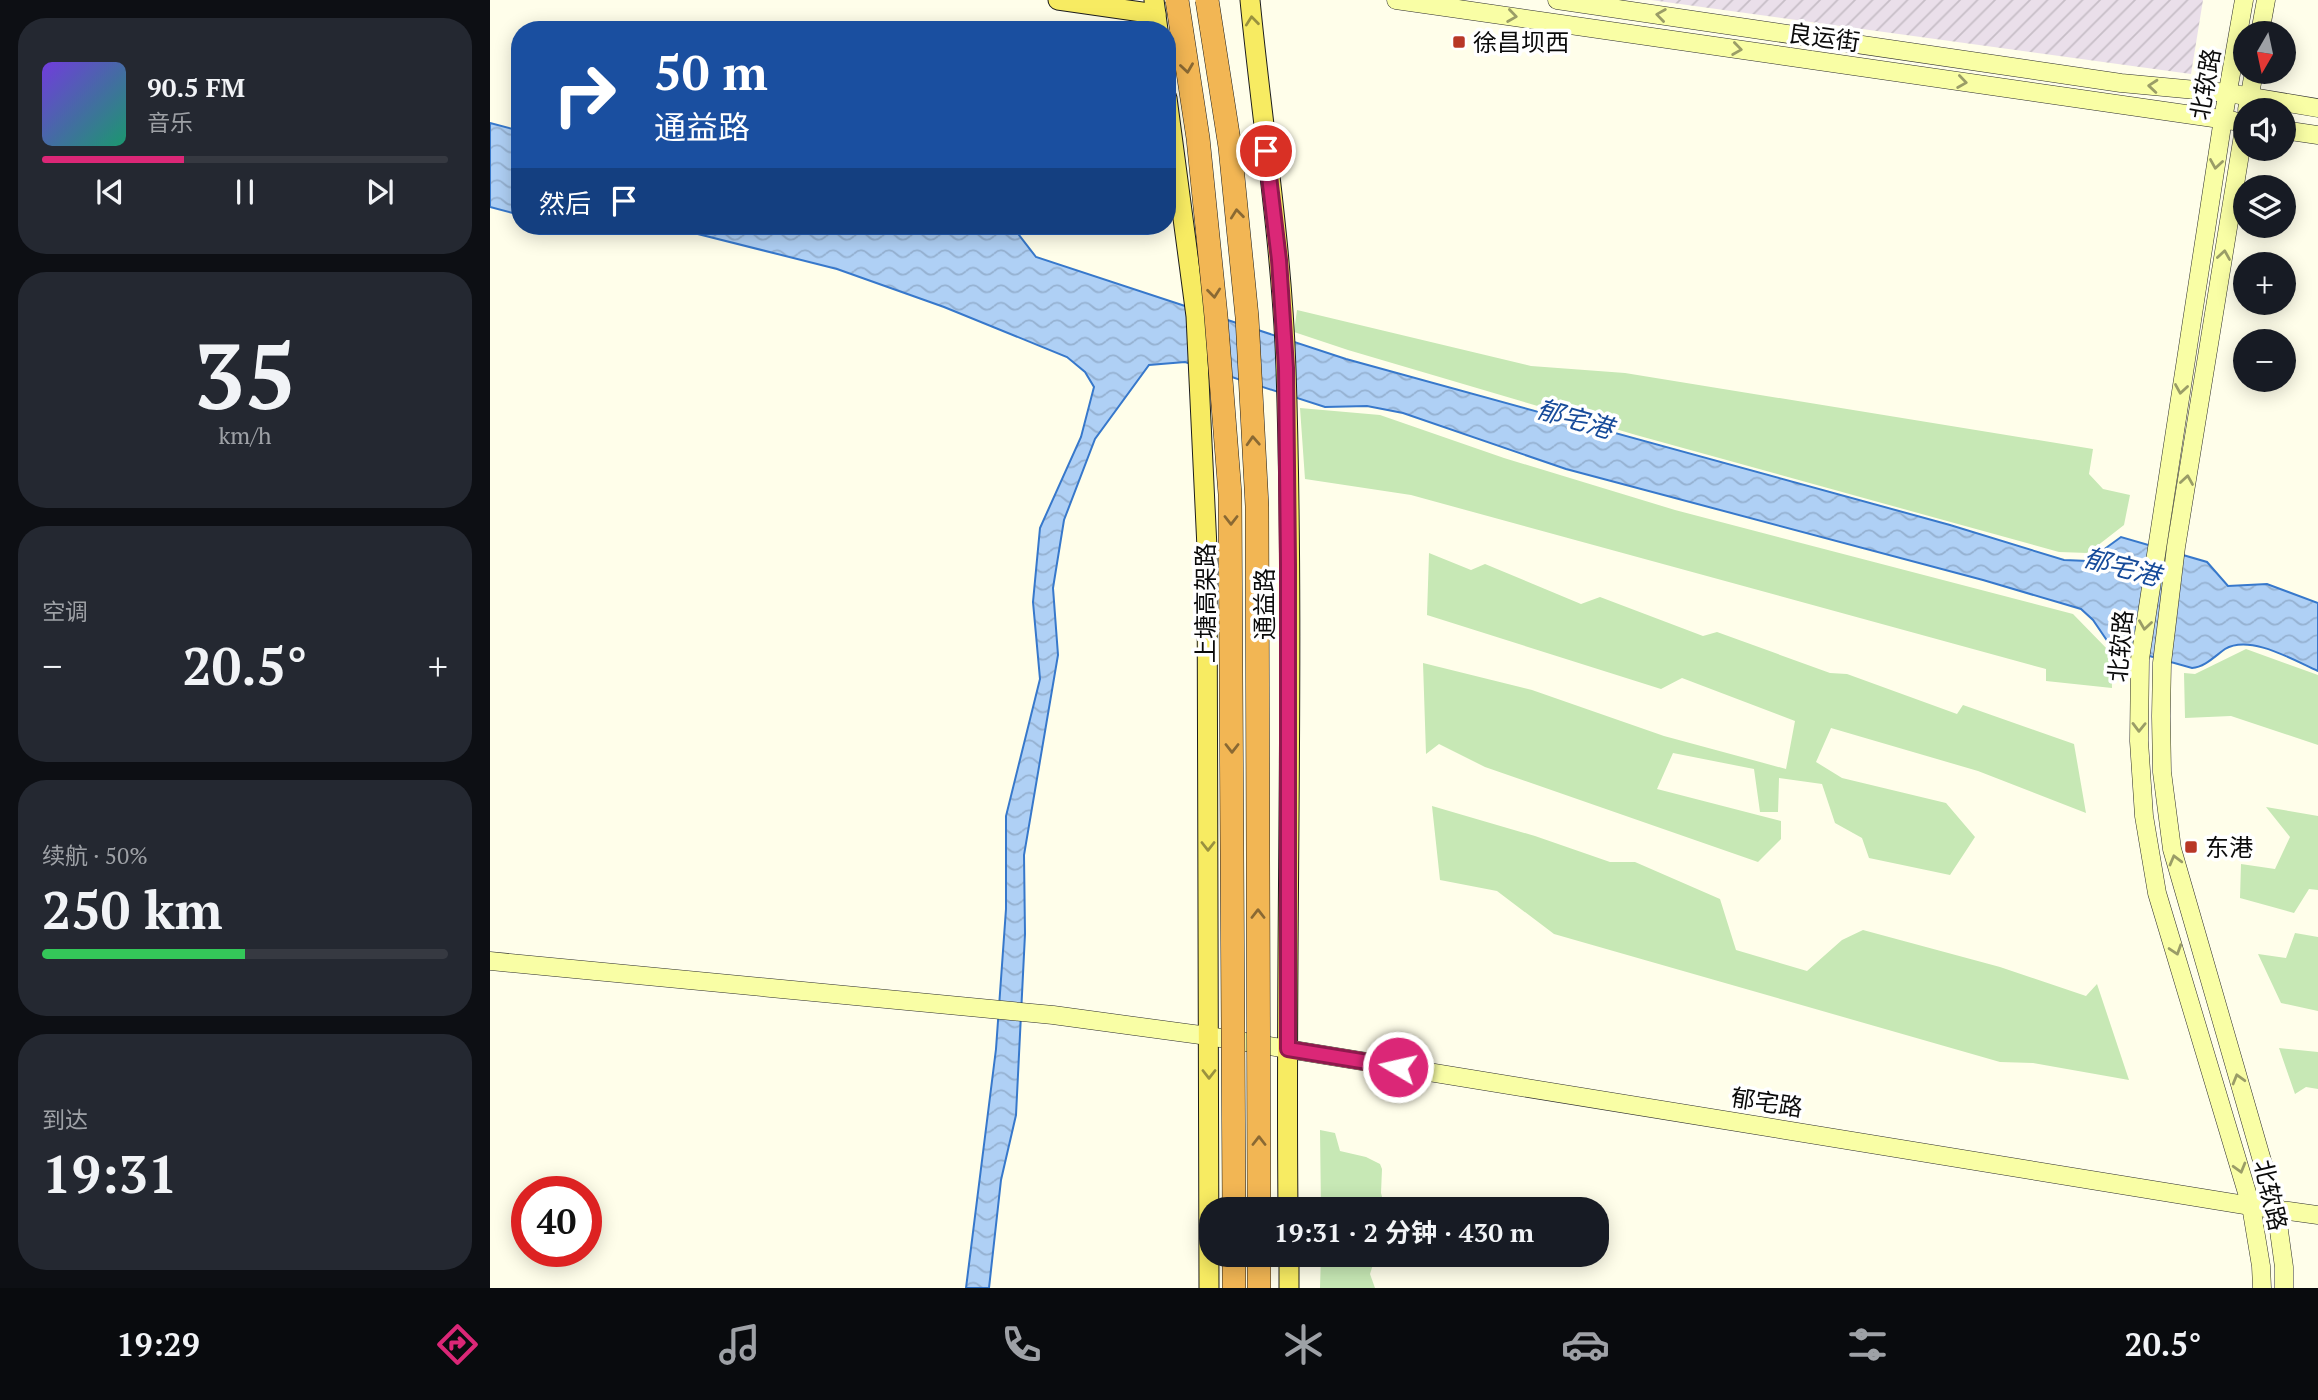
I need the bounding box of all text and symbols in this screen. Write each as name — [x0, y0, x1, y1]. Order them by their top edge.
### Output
one-way arrow — [1506, 8, 1518, 23]
one-way arrow — [1656, 8, 1667, 23]
one-way arrow — [1245, 16, 1260, 27]
street label: 良运街 — [1786, 16, 1862, 58]
north arrow — [2233, 21, 2296, 84]
map controls — [2233, 21, 2296, 392]
place label: 徐昌坝西 — [1473, 26, 1569, 58]
marker: 徐昌坝西 — [1451, 34, 1467, 50]
text: 50 m — [654, 39, 768, 104]
one-way arrow — [1731, 41, 1743, 56]
street label: 北软路 — [2183, 46, 2227, 122]
icon: right — [539, 49, 630, 140]
one-way arrow — [1179, 62, 1194, 73]
text: 90.5 FM — [147, 70, 245, 104]
one-way arrow — [1956, 74, 1968, 89]
one-way arrow — [2147, 79, 2158, 94]
button: sound — [2233, 98, 2296, 161]
text: 通益路 — [654, 106, 750, 148]
text: 音乐 — [147, 107, 193, 138]
pin — [1236, 121, 1296, 181]
icon: arrive — [1247, 132, 1285, 170]
one-way arrow — [2209, 158, 2224, 170]
icon: previous — [91, 173, 129, 211]
icon: pause — [226, 173, 264, 211]
icon: next — [361, 173, 399, 211]
button: layers — [2233, 175, 2296, 238]
icon: arrive — [605, 182, 643, 220]
text: 然后 — [539, 186, 591, 220]
one-way arrow — [1230, 208, 1245, 219]
one-way arrow — [2216, 249, 2231, 261]
button: + — [2233, 252, 2296, 315]
one-way arrow — [1206, 288, 1221, 299]
text: 35 — [194, 314, 296, 435]
button: − — [2233, 329, 2296, 392]
one-way arrow — [2174, 383, 2189, 395]
water label: 郁宅港 — [1533, 391, 1621, 446]
text: km/h — [218, 420, 272, 451]
one-way arrow — [1246, 435, 1261, 446]
one-way arrow — [2179, 474, 2194, 486]
one-way arrow — [1223, 515, 1238, 526]
water label: 郁宅港 — [2080, 539, 2168, 594]
street label: 上塘高架路 — [1189, 543, 1221, 663]
street label: 通益路 — [1248, 568, 1280, 640]
text: 空调 — [42, 596, 88, 627]
street label: 北软路 — [2101, 609, 2139, 683]
one-way arrow — [2138, 619, 2153, 631]
text: 20.5° — [182, 631, 308, 700]
text: − — [42, 641, 62, 691]
text: + — [428, 641, 448, 691]
one-way arrow — [2131, 722, 2147, 733]
one-way arrow — [1224, 742, 1239, 753]
place label: 东港 — [2205, 831, 2253, 863]
marker: 东港 — [2183, 839, 2199, 855]
text: 续航 · 50% — [42, 840, 148, 871]
one-way arrow — [1200, 841, 1215, 852]
one-way arrow — [2169, 854, 2183, 866]
text: 250 km — [42, 875, 223, 944]
one-way arrow — [1250, 908, 1266, 918]
one-way arrow — [2167, 944, 2182, 956]
position arrow — [1361, 1030, 1435, 1104]
one-way arrow — [1201, 1069, 1217, 1080]
one-way arrow — [2232, 1073, 2246, 1085]
street label: 郁宅路 — [1729, 1081, 1805, 1123]
text: 到达 — [42, 1104, 88, 1135]
one-way arrow — [1251, 1135, 1267, 1146]
text: 19:31 — [42, 1139, 177, 1208]
street label: 北软路 — [2247, 1156, 2295, 1234]
one-way arrow — [2232, 1162, 2247, 1174]
speed limit sign: 40 — [511, 1176, 602, 1267]
text: 19:31 · 2 分钟 · 430 m — [1274, 1215, 1534, 1249]
icon: directions — [433, 1320, 482, 1369]
icon: music — [715, 1320, 764, 1369]
icon: phone — [997, 1320, 1046, 1369]
icon: climate — [1279, 1320, 1328, 1369]
icon: car — [1561, 1320, 1610, 1369]
icon: filters — [1843, 1320, 1892, 1369]
text: 19:29 — [116, 1323, 200, 1365]
text: 20.5° — [2125, 1323, 2202, 1365]

